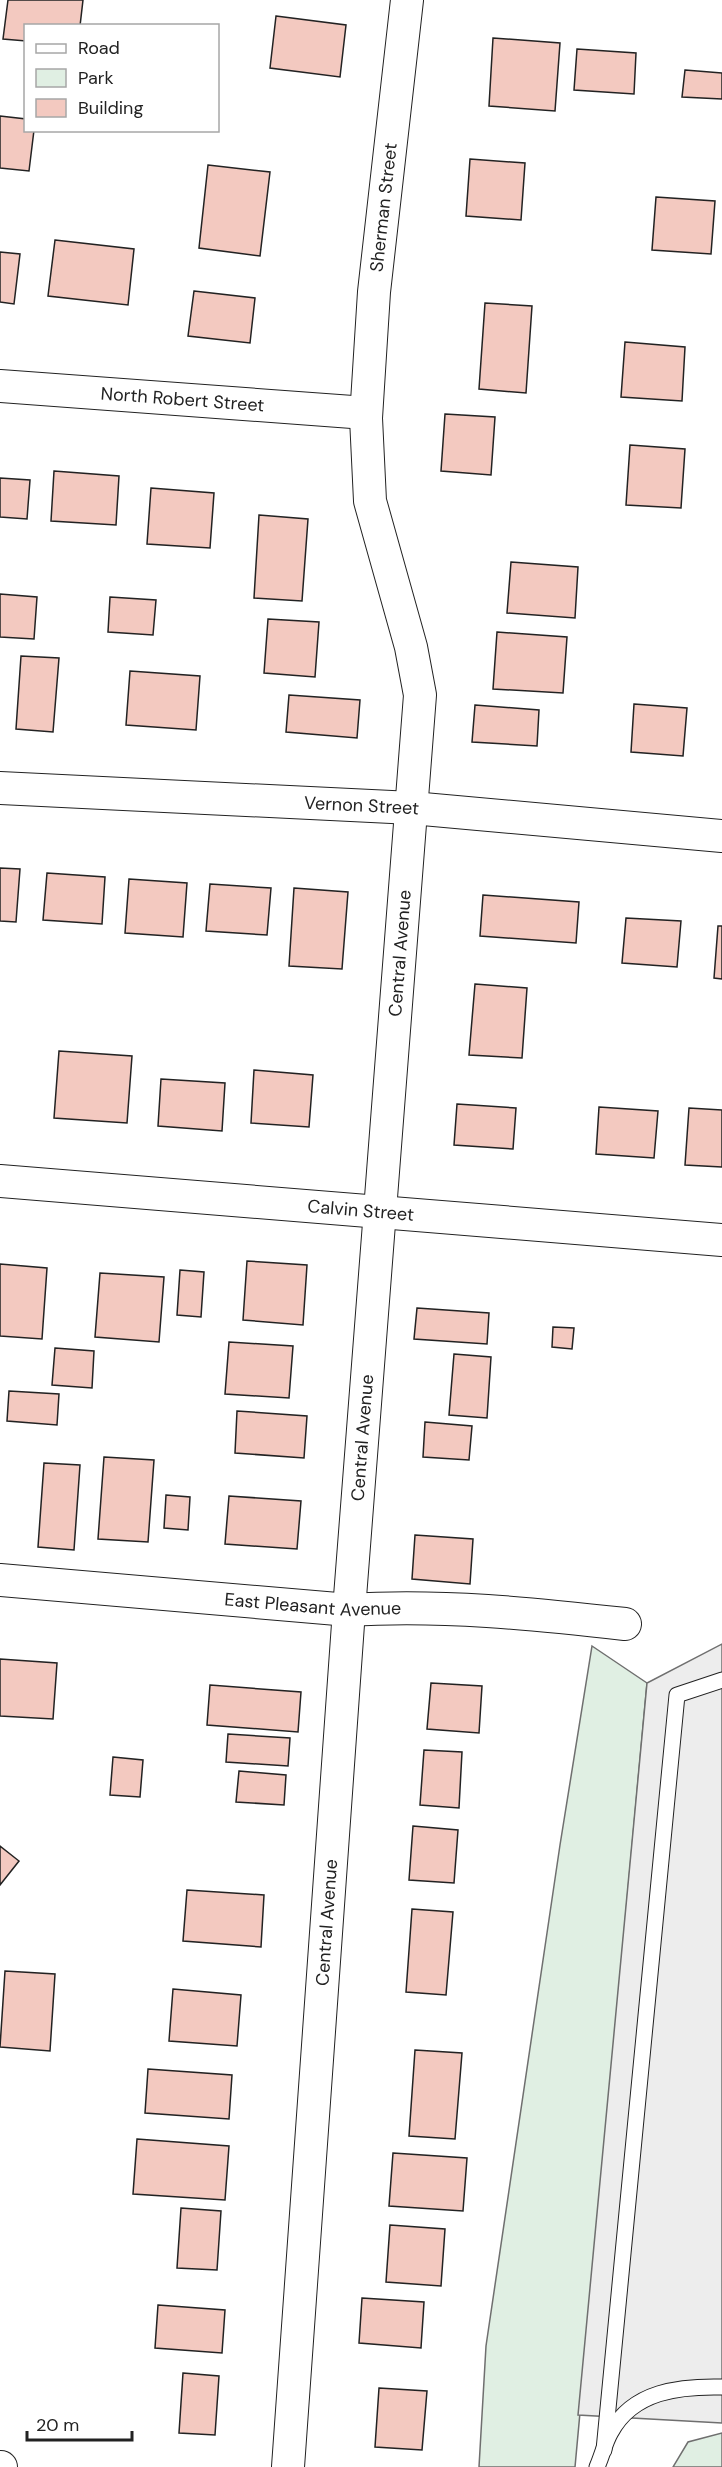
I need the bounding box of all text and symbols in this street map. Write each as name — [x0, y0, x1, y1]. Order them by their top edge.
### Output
legend — [24, 24, 219, 132]
text: Road — [78, 36, 120, 60]
text: Park — [78, 66, 114, 90]
text: Building — [78, 96, 143, 120]
street label: Sherman Street — [364, 141, 403, 273]
street label: North Robert Street — [100, 381, 265, 417]
street label: Vernon Street — [304, 791, 420, 821]
street label: Central Avenue — [383, 889, 417, 1017]
street label: Calvin Street — [307, 1194, 415, 1227]
street label: Central Avenue — [345, 1373, 379, 1502]
street label: East Pleasant Avenue — [224, 1587, 401, 1622]
street label: Central Avenue — [310, 1858, 343, 1987]
scale bar — [27, 2404, 132, 2442]
text: 20 m — [36, 2413, 79, 2437]

